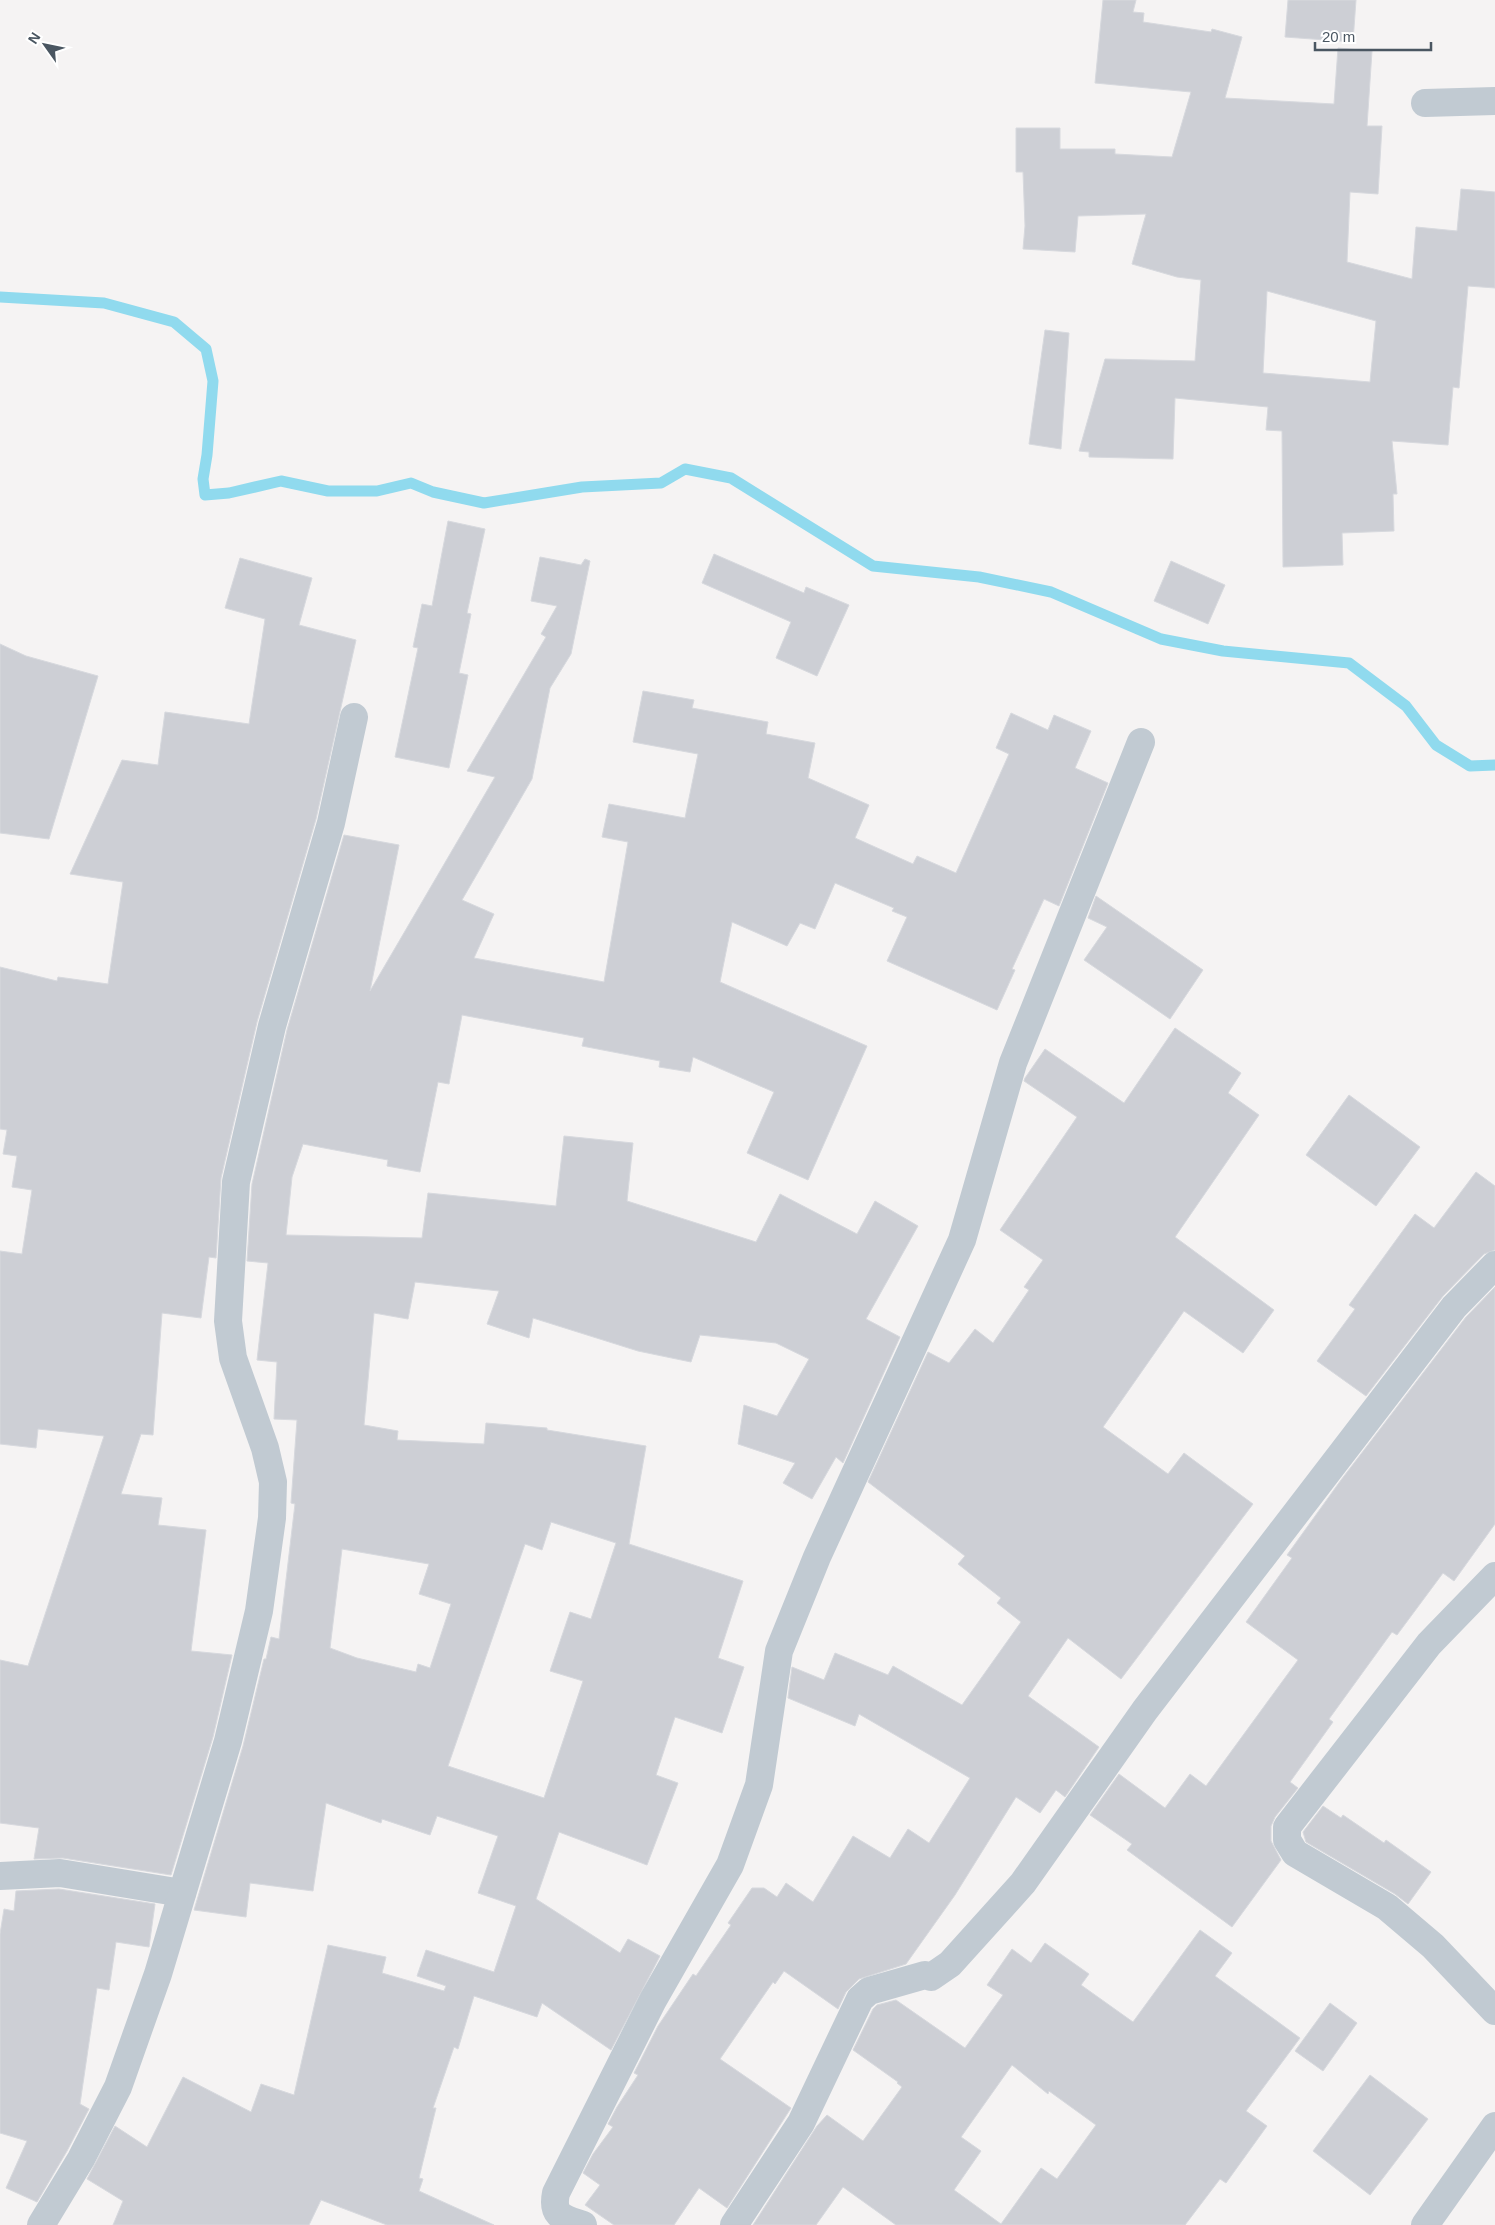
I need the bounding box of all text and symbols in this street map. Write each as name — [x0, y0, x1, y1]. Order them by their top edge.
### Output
north arrow — [20, 20, 70, 70]
scale bar — [1315, 20, 1431, 52]
text: 20 m — [1322, 28, 1355, 45]
text: N — [25, 29, 44, 47]

